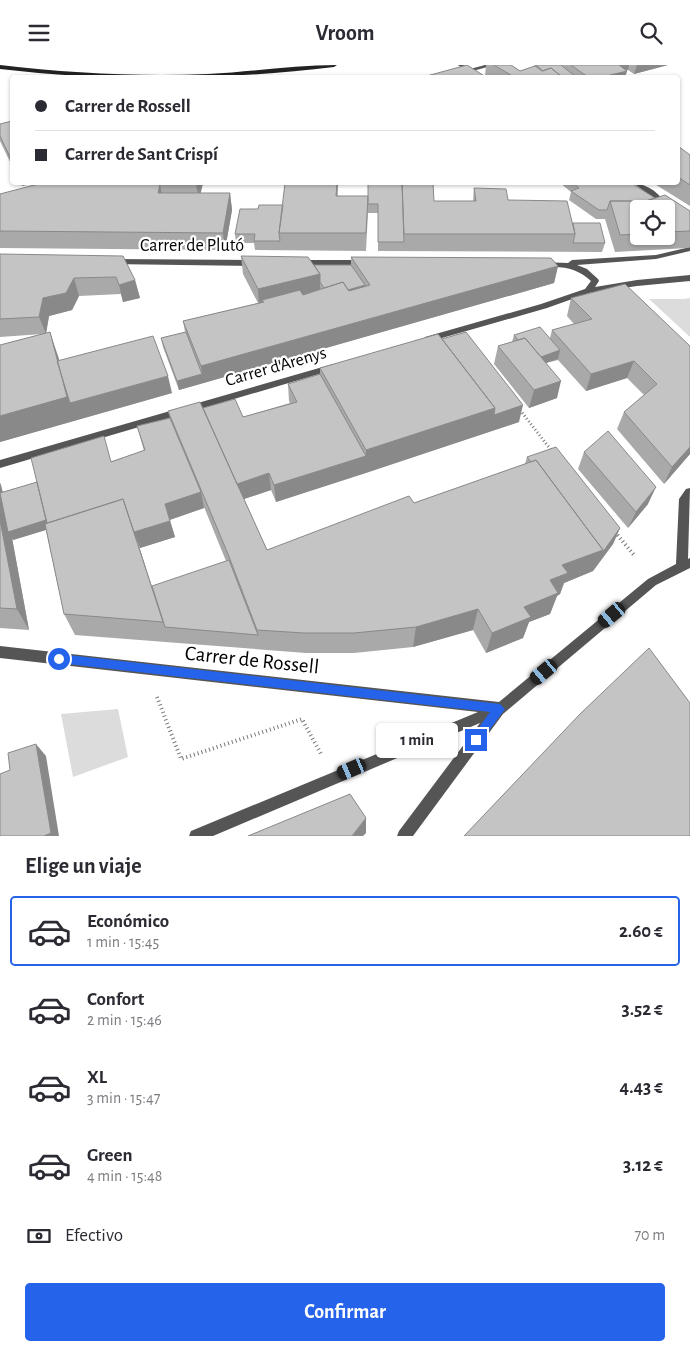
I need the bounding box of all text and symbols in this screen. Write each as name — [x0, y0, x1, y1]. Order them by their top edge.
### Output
icon: menu — [25, 19, 53, 47]
icon: search — [637, 19, 665, 47]
text: Vroom — [316, 22, 374, 44]
text: Carrer de Rossell — [65, 97, 191, 116]
text: Carrer de Sant Crispí — [65, 145, 218, 164]
map controls — [630, 200, 675, 245]
button: locate — [630, 200, 675, 245]
street label: Carrer de Plutó — [140, 237, 244, 255]
street label: Carrer d'Arenys — [223, 344, 329, 390]
car — [595, 600, 628, 630]
street label: Carrer de Rossell — [184, 643, 320, 677]
route start — [48, 648, 70, 670]
car — [527, 657, 560, 687]
callout: 1 min — [376, 723, 458, 757]
route end — [465, 729, 487, 751]
text: 1 min — [400, 732, 434, 748]
car — [335, 756, 368, 782]
text: Elige un viaje — [25, 855, 142, 877]
icon: car — [27, 909, 72, 954]
text: Económico — [87, 912, 169, 931]
text: 2.60 € — [619, 922, 663, 941]
text: 1 min · 15:45 — [87, 934, 159, 950]
icon: car — [27, 987, 72, 1032]
text: Confort — [87, 990, 144, 1009]
text: 3.52 € — [622, 1000, 663, 1019]
text: 2 min · 15:46 — [87, 1012, 162, 1028]
icon: car — [27, 1065, 72, 1110]
text: XL — [87, 1068, 107, 1087]
text: 4.43 € — [620, 1078, 663, 1097]
text: 3 min · 15:47 — [87, 1090, 160, 1106]
icon: car — [27, 1143, 72, 1188]
text: Green — [87, 1146, 133, 1165]
text: 3.12 € — [623, 1156, 663, 1175]
text: 4 min · 15:48 — [87, 1168, 162, 1184]
icon: cash — [25, 1222, 53, 1250]
text: Efectivo — [65, 1226, 123, 1245]
text: 70 m — [634, 1227, 665, 1243]
button: Confirmar — [25, 1283, 665, 1341]

